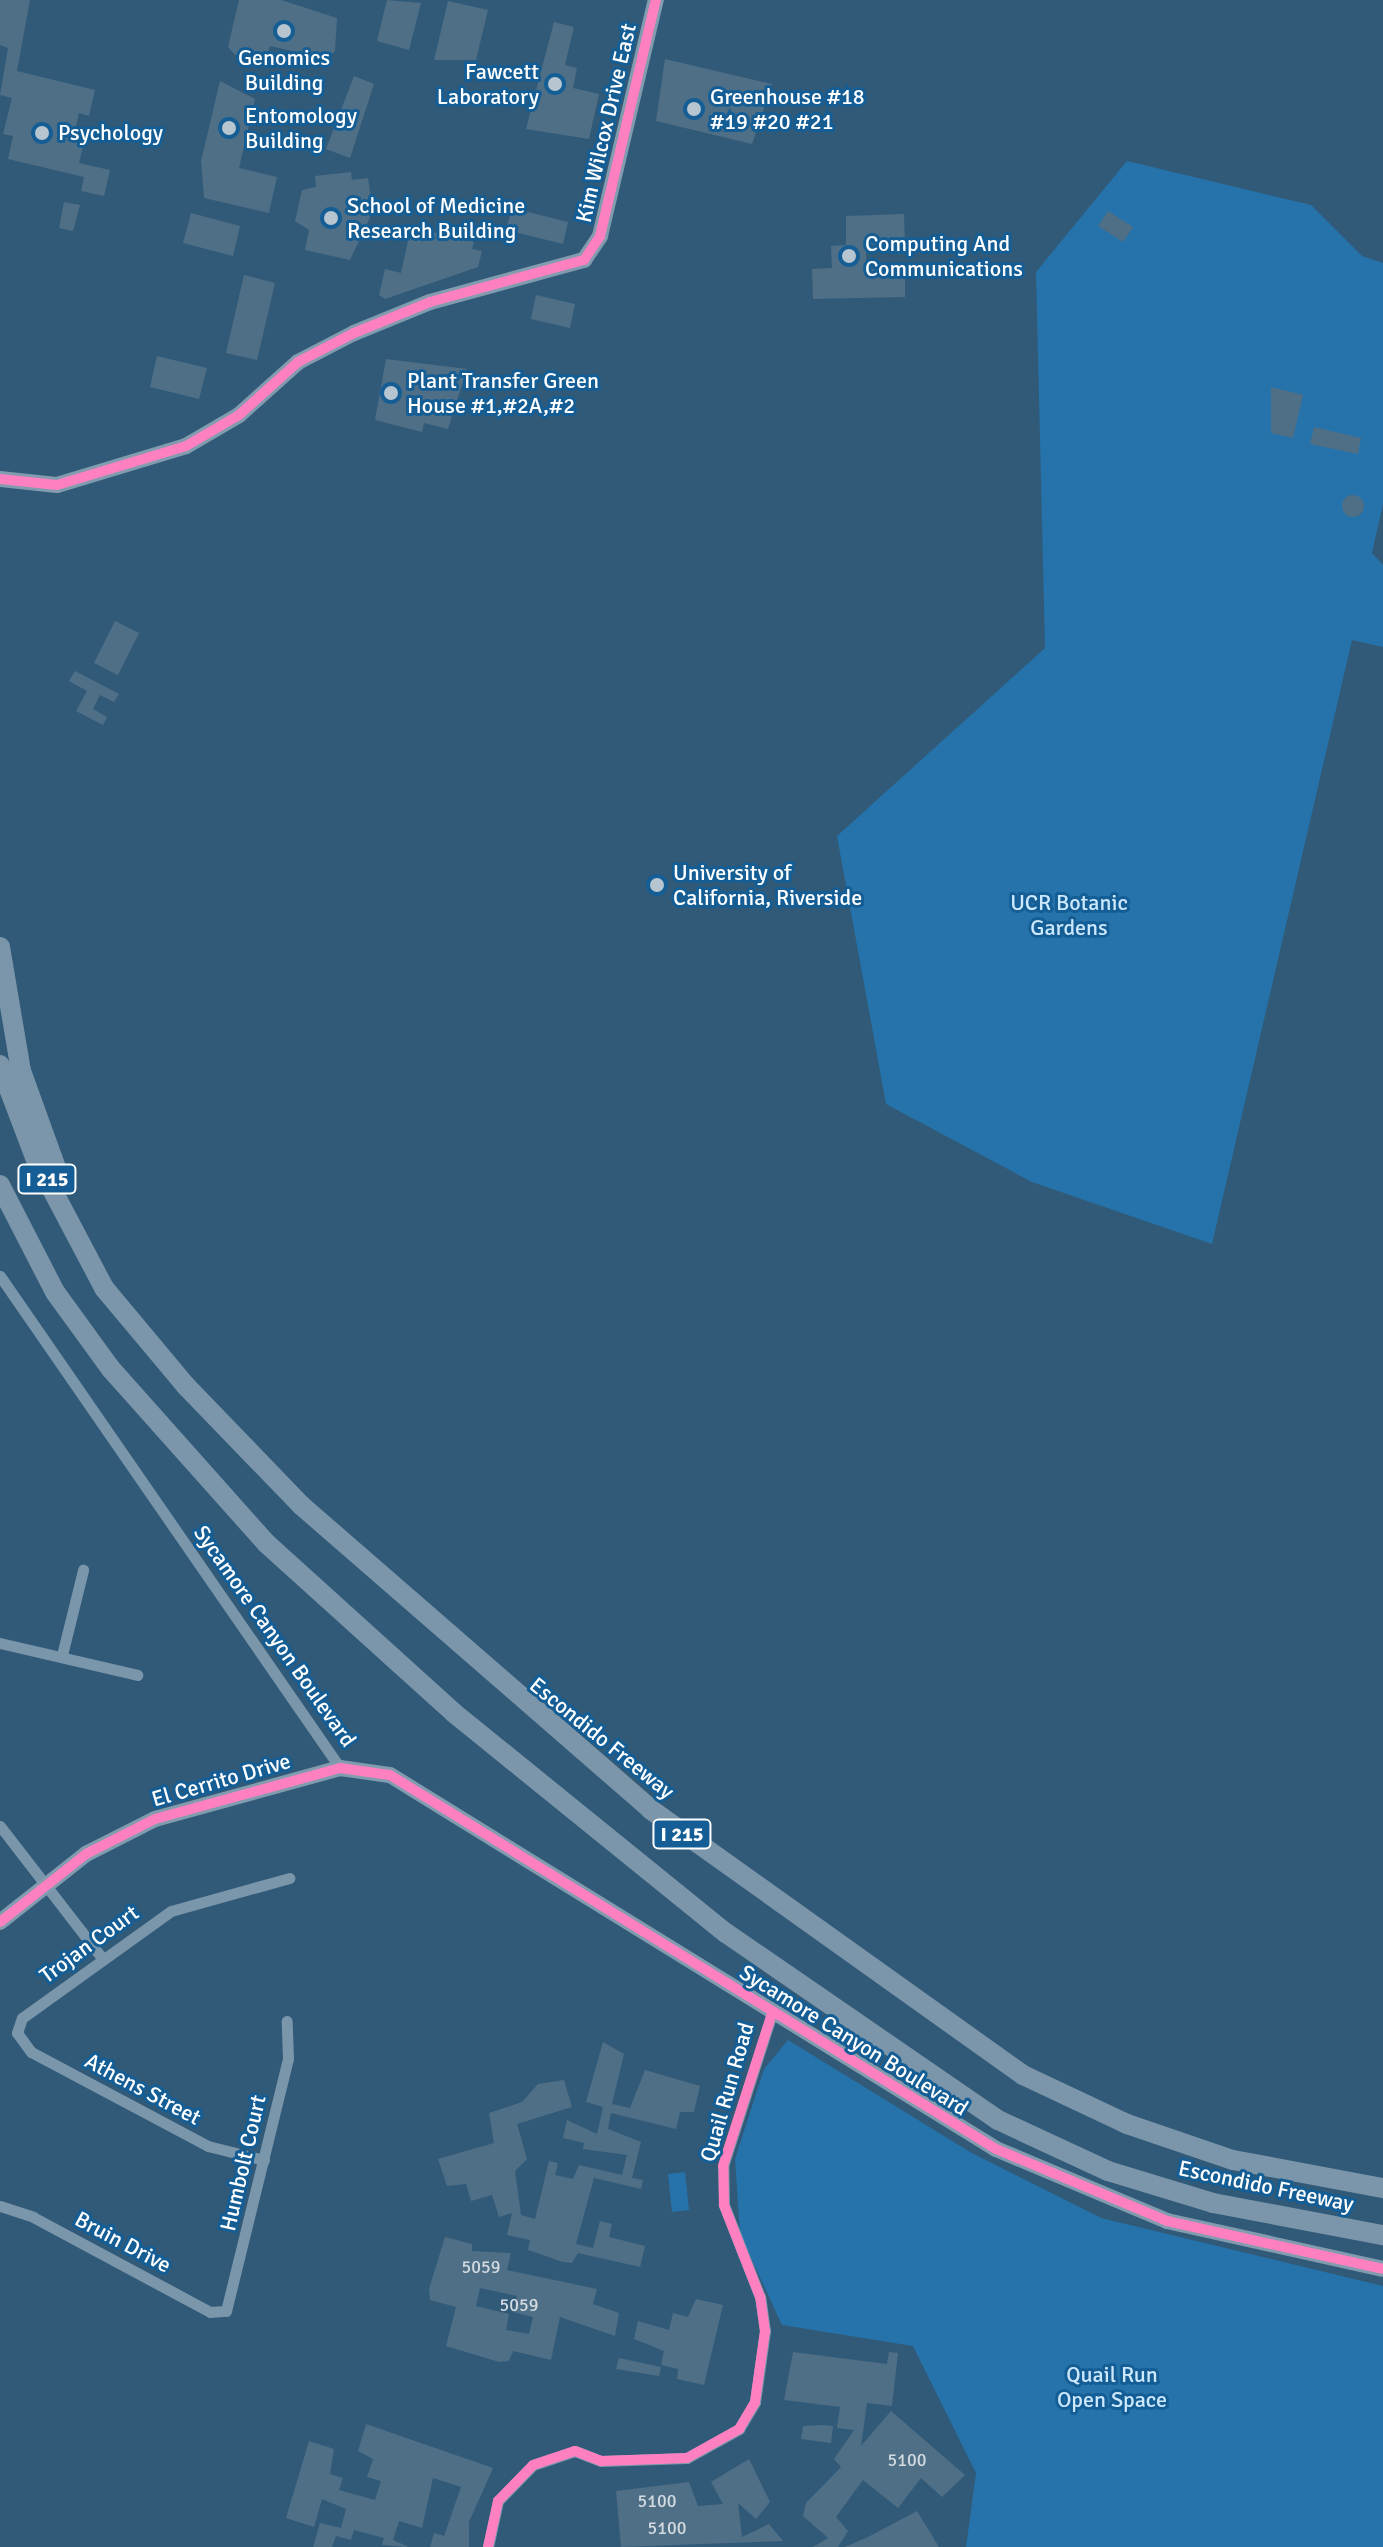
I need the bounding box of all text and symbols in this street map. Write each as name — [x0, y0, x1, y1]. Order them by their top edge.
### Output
street label: Kim Wilcox Drive East — [570, 21, 642, 225]
marker: Genomics Building — [275, 22, 293, 40]
place label: Genomics Building — [238, 44, 330, 96]
place label: Fawcett Laboratory — [437, 58, 539, 110]
marker: Fawcett Laboratory — [546, 75, 564, 93]
place label: Greenhouse #18 #19 #20 #21 — [710, 83, 865, 134]
marker: Greenhouse #18 #19 #20 #21 — [685, 100, 703, 118]
place label: Entomology Building — [245, 102, 357, 154]
marker: Entomology Building — [220, 119, 238, 137]
place label: Psychology — [58, 120, 163, 146]
marker: Psychology — [33, 124, 51, 142]
place label: School of Medicine Research Building — [347, 192, 525, 244]
marker: School of Medicine Research Building — [322, 209, 340, 227]
place label: Computing And Communications — [865, 230, 1023, 282]
marker: Computing And Communications — [840, 247, 858, 265]
place label: Plant Transfer Green House #1,#2A,#2 — [407, 367, 599, 418]
marker: Plant Transfer Green House #1,#2A,#2 — [382, 384, 400, 402]
place label: University of California, Riverside — [673, 859, 862, 910]
marker: University of California, Riverside — [648, 876, 666, 894]
park label: UCR Botanic Gardens — [1010, 889, 1128, 940]
road number: I 215 — [17, 1163, 77, 1195]
street label: Sycamore Canyon Boulevard — [188, 1520, 362, 1752]
street label: Escondido Freeway — [524, 1672, 680, 1804]
street label: El Cerrito Drive — [148, 1748, 294, 1812]
road number: I 215 — [652, 1818, 712, 1850]
street label: Trojan Court — [34, 1899, 144, 1989]
street label: Sycamore Canyon Boulevard — [735, 1959, 973, 2121]
street label: Quail Run Road — [695, 2019, 759, 2165]
street label: Athens Street — [80, 2047, 206, 2131]
street label: Humbolt Court — [215, 2092, 271, 2234]
street label: Escondido Freeway — [1176, 2155, 1356, 2217]
street label: Bruin Drive — [70, 2206, 176, 2278]
house number: 5059 — [462, 2256, 500, 2278]
house number: 5059 — [500, 2294, 538, 2316]
park label: Quail Run Open Space — [1057, 2361, 1167, 2412]
house number: 5100 — [888, 2449, 926, 2471]
house number: 5100 — [638, 2490, 676, 2512]
house number: 5100 — [648, 2517, 686, 2539]

